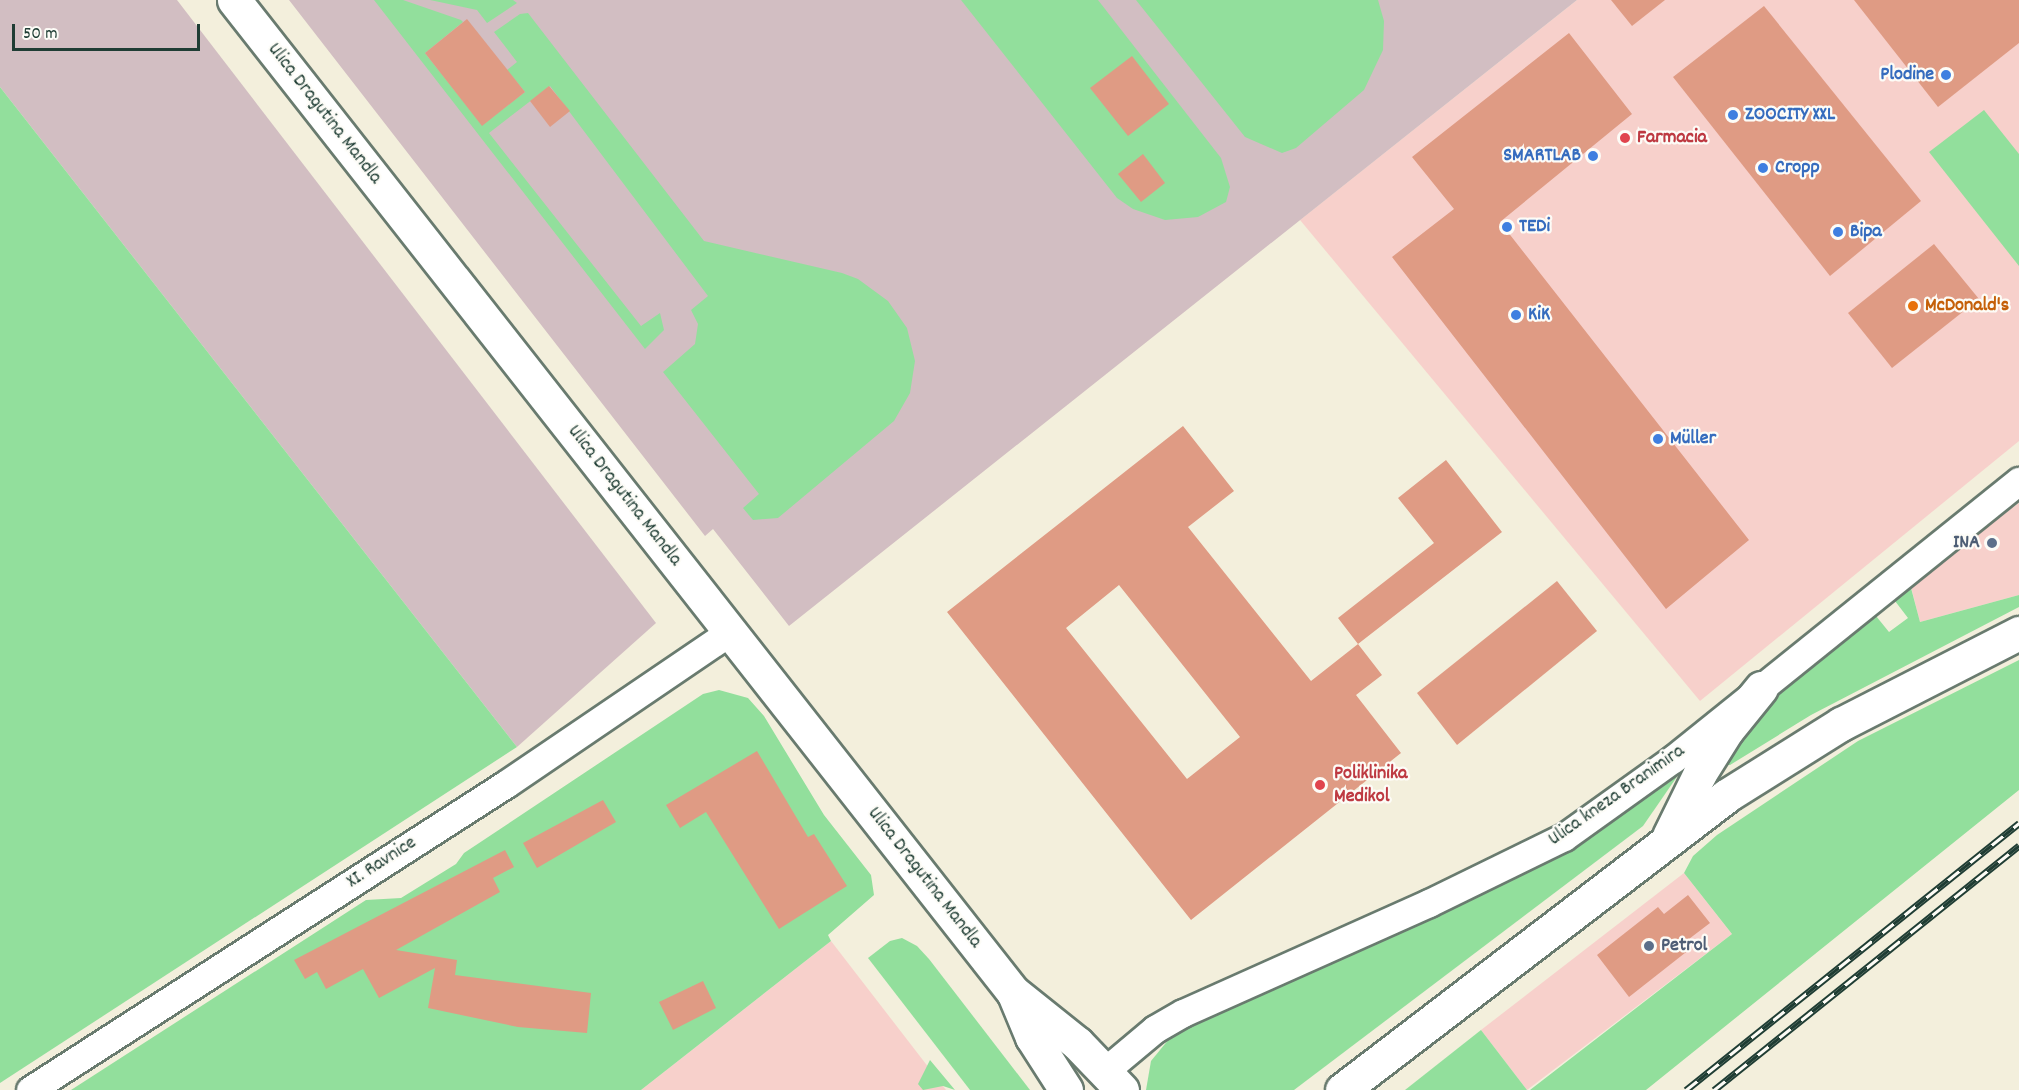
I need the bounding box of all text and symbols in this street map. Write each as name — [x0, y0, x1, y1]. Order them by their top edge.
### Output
scale bar — [15, 12, 202, 50]
text: 50 m — [23, 22, 58, 47]
street label: Ulica Dragutina Mandla — [261, 39, 387, 189]
place label: Plodine — [1880, 63, 1934, 87]
marker: Plodine — [1939, 68, 1953, 82]
place label: ZOOCITY XXL — [1745, 103, 1835, 127]
marker: ZOOCITY XXL — [1726, 108, 1740, 122]
place label: Farmacia — [1637, 126, 1707, 150]
marker: Farmacia — [1618, 131, 1632, 145]
place label: SMARTLAB — [1503, 144, 1581, 168]
marker: SMARTLAB — [1586, 149, 1600, 163]
place label: Cropp — [1775, 156, 1820, 180]
marker: Cropp — [1756, 161, 1770, 175]
place label: TEDi — [1519, 215, 1550, 239]
marker: TEDi — [1500, 220, 1514, 234]
place label: Bipa — [1850, 220, 1882, 244]
marker: Bipa — [1831, 225, 1845, 239]
place label: McDonald's — [1925, 294, 2009, 318]
marker: McDonald's — [1906, 299, 1920, 313]
place label: KiK — [1528, 303, 1550, 327]
marker: KiK — [1509, 308, 1523, 322]
street label: Ulica Dragutina Mandla — [561, 421, 687, 571]
place label: Müller — [1670, 427, 1716, 451]
marker: Müller — [1651, 432, 1665, 446]
place label: INA — [1953, 531, 1980, 555]
marker: INA — [1985, 536, 1999, 550]
street label: Ulica kneza Branimira — [1544, 740, 1690, 852]
place label: Poliklinika Medikol — [1334, 762, 1407, 809]
marker: Poliklinika Medikol — [1311, 776, 1329, 794]
street label: Ulica Dragutina Mandla — [861, 803, 987, 953]
street label: XI. Ravnice — [343, 832, 421, 894]
place label: Petrol — [1661, 934, 1707, 958]
marker: Petrol — [1642, 939, 1656, 953]

